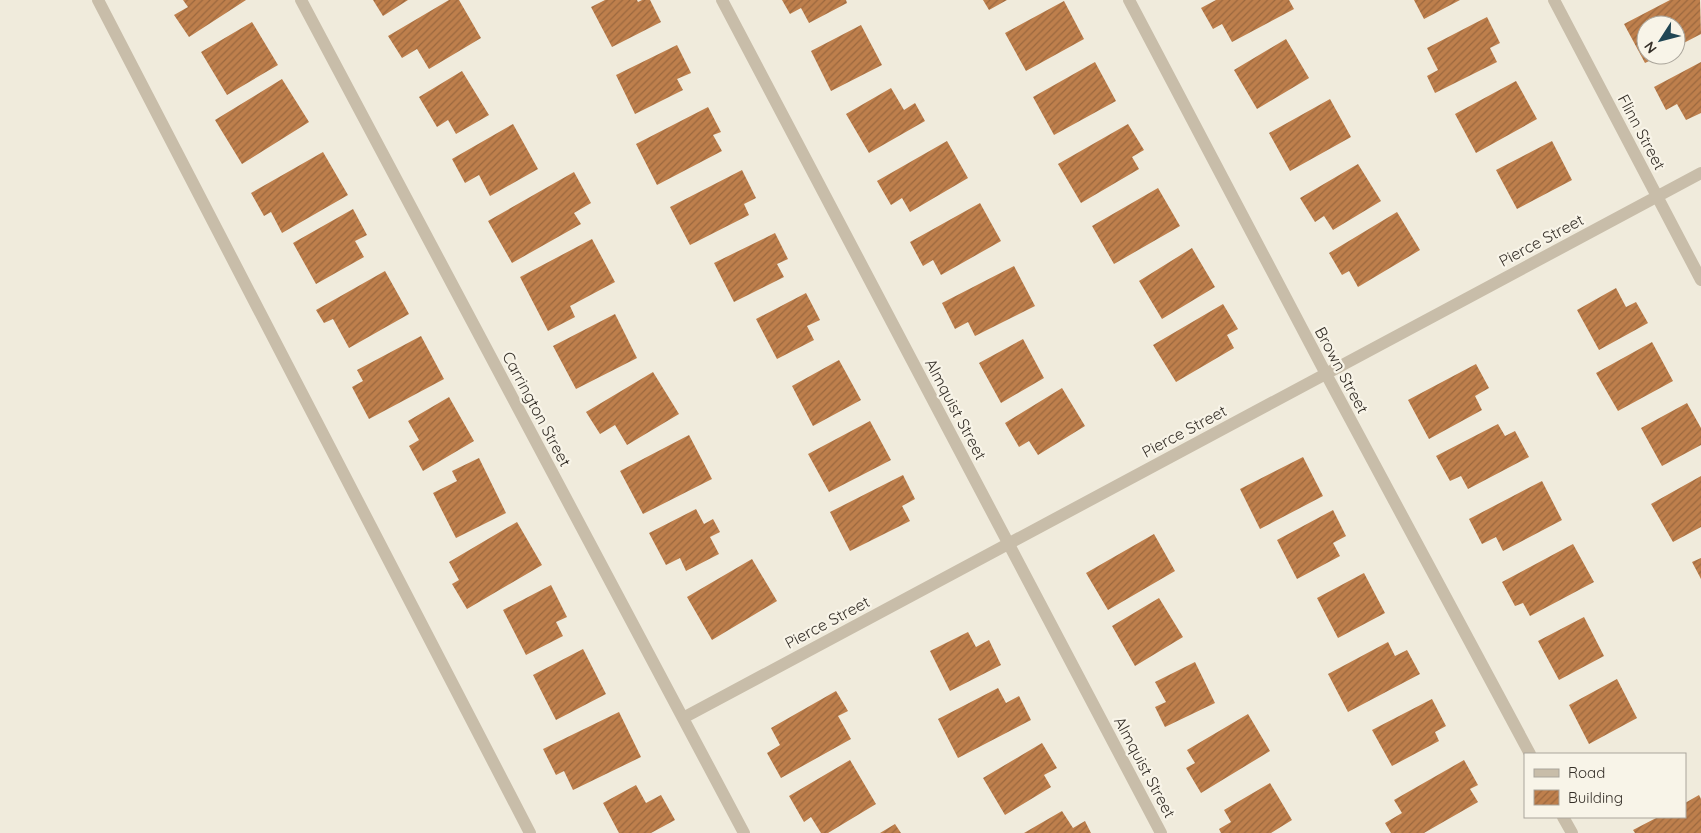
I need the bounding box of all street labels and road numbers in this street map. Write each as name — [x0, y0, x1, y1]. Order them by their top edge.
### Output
street label: Flinn Street — [1614, 91, 1670, 173]
street label: Pierce Street — [1495, 209, 1587, 271]
street label: Brown Street — [1311, 323, 1373, 417]
street label: Carrington Street — [498, 348, 576, 470]
street label: Almquist Street — [921, 355, 991, 463]
street label: Pierce Street — [1138, 400, 1230, 462]
street label: Pierce Street — [781, 591, 873, 653]
street label: Almquist Street — [1110, 713, 1180, 821]

